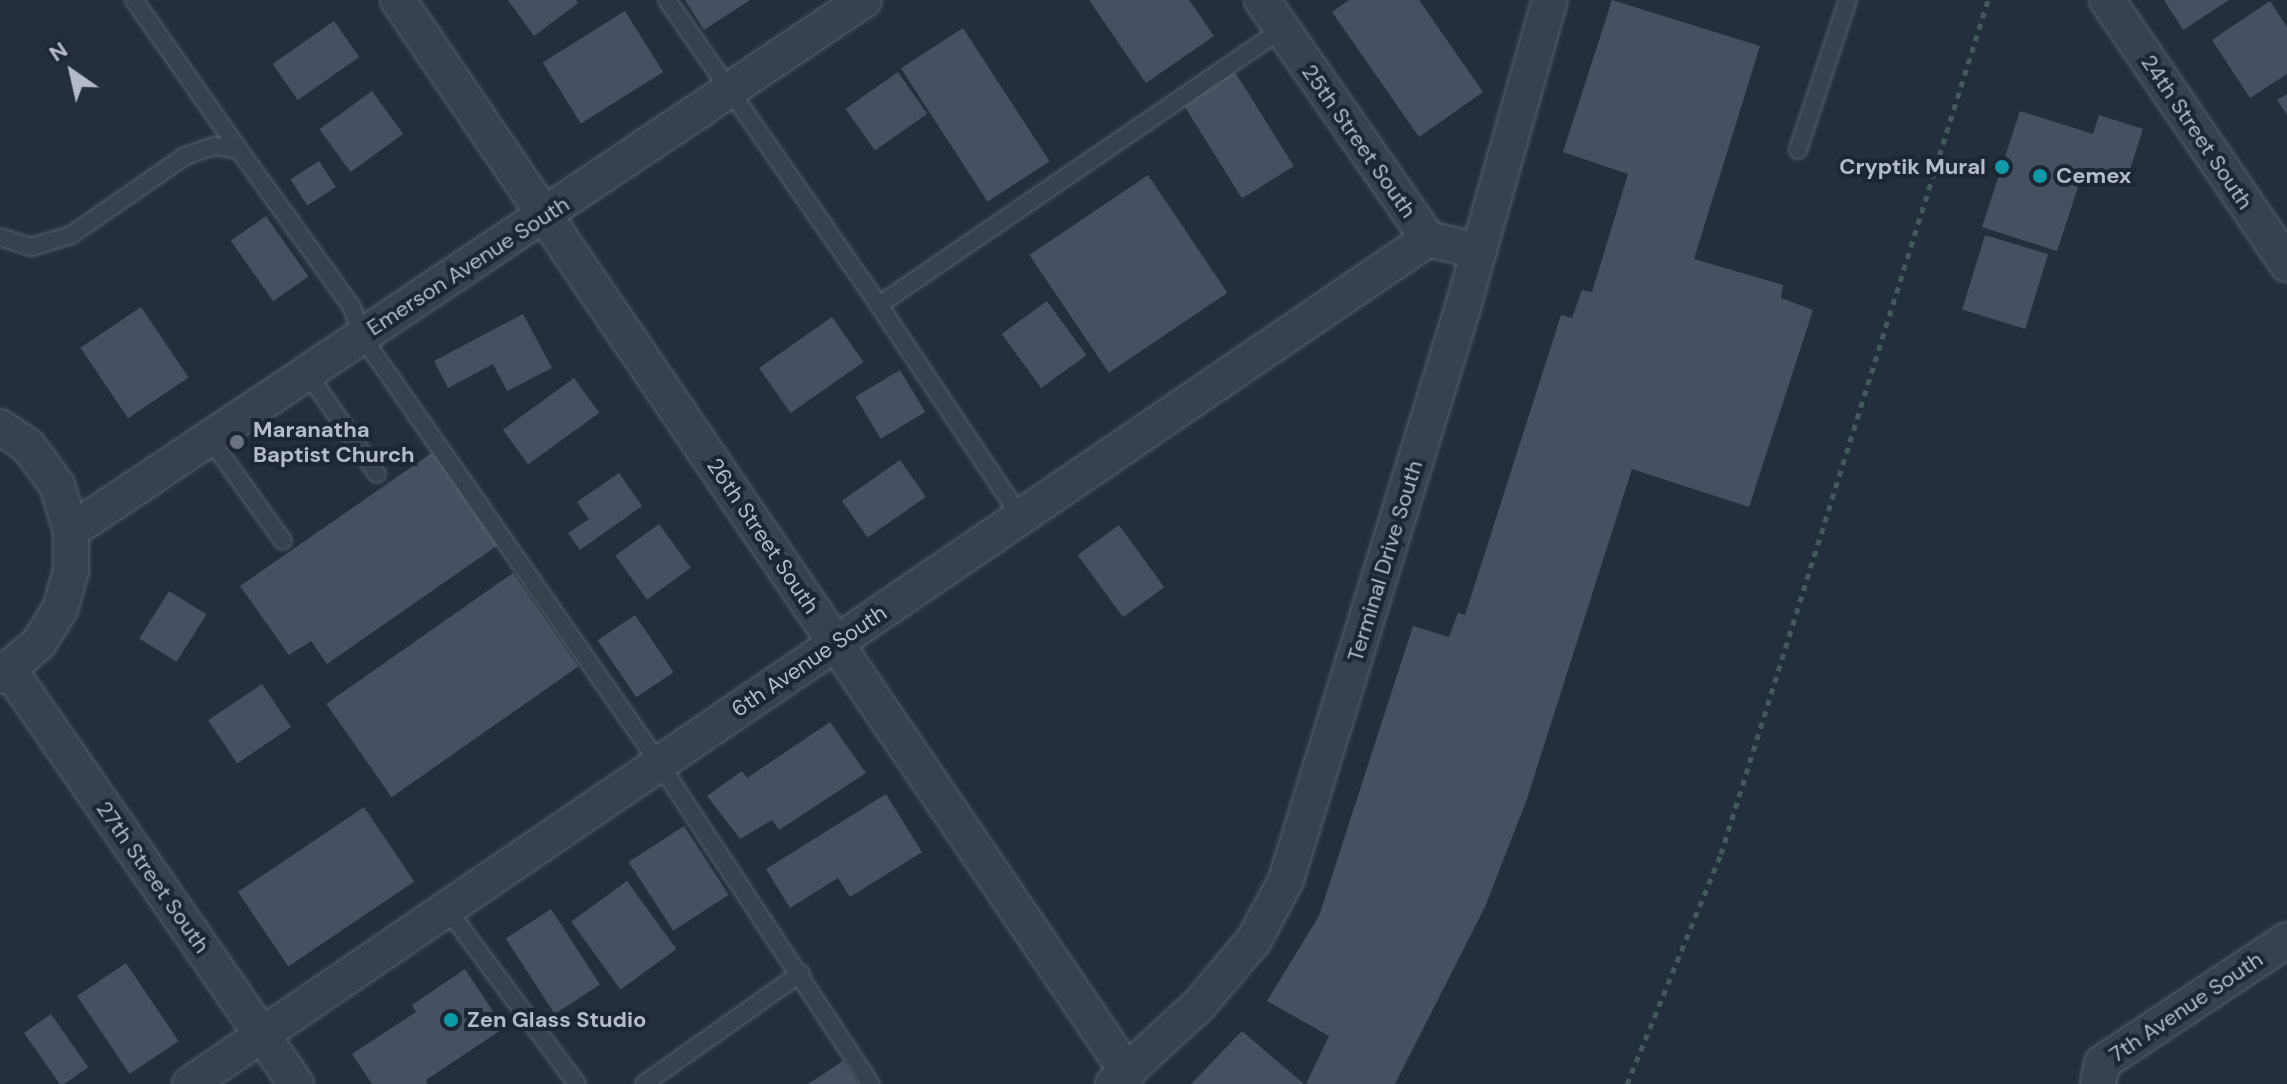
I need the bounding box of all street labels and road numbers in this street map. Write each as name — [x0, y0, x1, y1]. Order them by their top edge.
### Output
street label: 24th Street South — [2136, 50, 2258, 214]
street label: 25th Street South — [1296, 59, 1422, 223]
street label: Emerson Avenue South — [362, 191, 574, 341]
street label: 26th Street South — [701, 453, 825, 619]
street label: Terminal Drive South — [1342, 457, 1428, 665]
street label: 6th Avenue South — [726, 599, 892, 723]
street label: 27th Street South — [91, 796, 215, 958]
street label: 7th Avenue South — [2104, 946, 2268, 1068]

